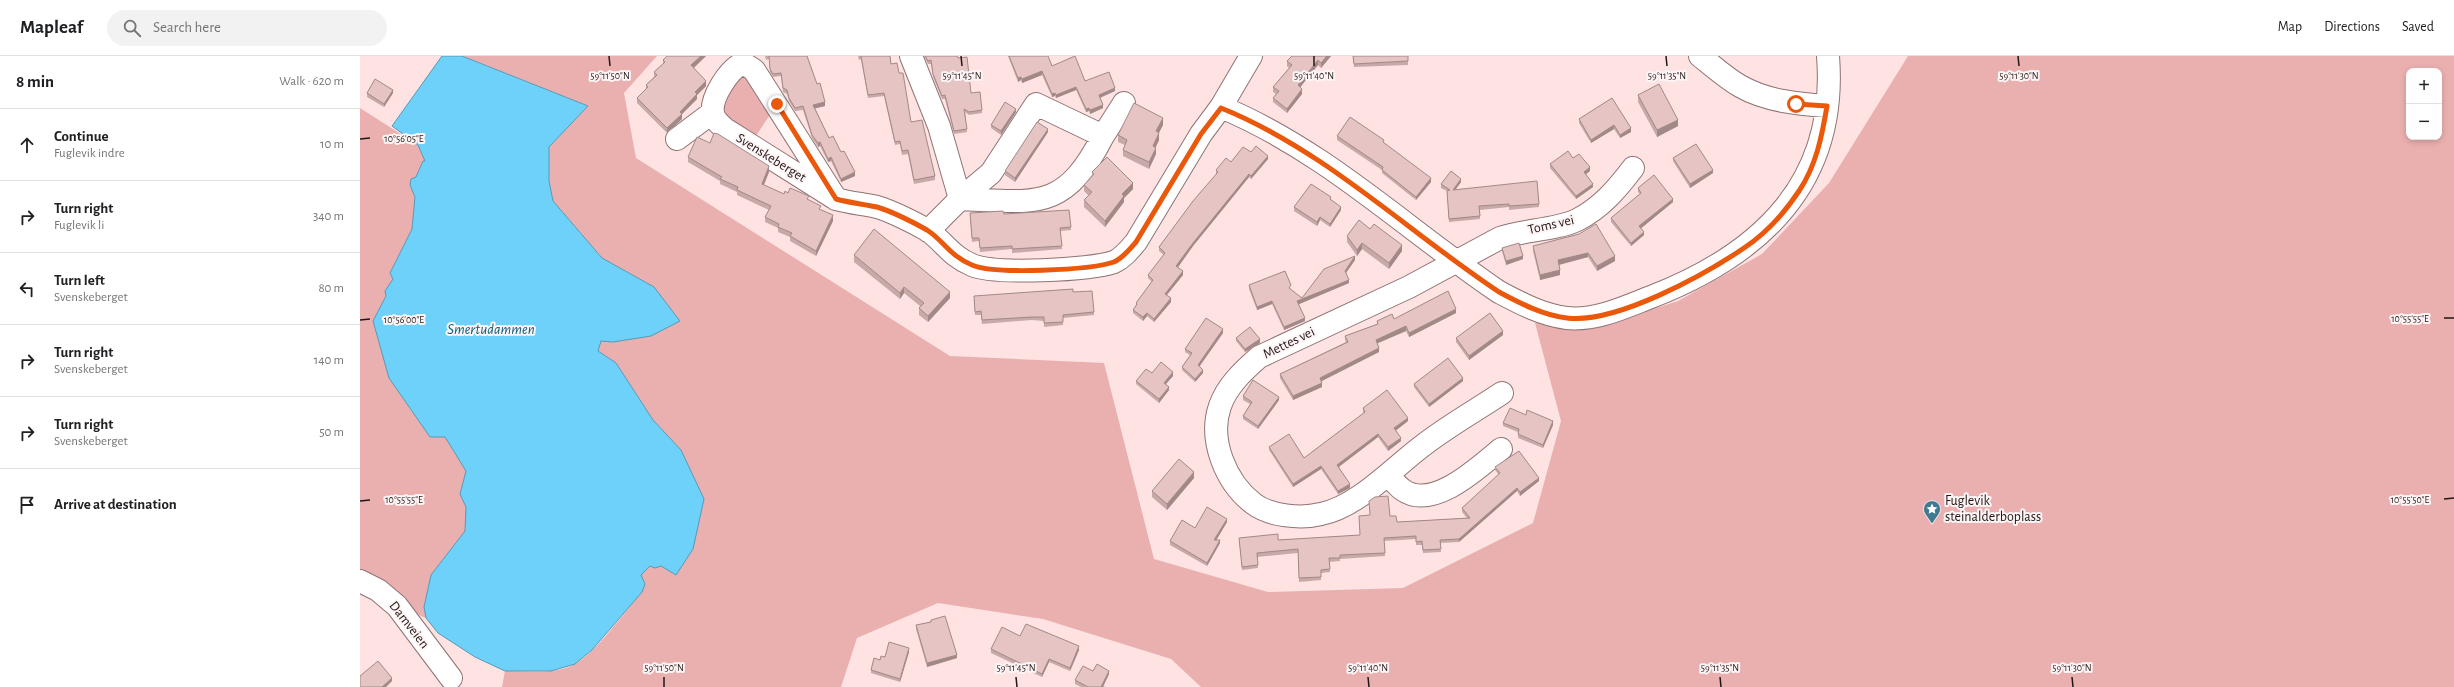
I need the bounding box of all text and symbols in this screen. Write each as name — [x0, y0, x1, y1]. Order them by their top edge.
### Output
search box — [107, 10, 387, 46]
icon: search — [121, 17, 143, 39]
text: Mapleaf — [20, 18, 83, 37]
text: Search here — [153, 20, 221, 35]
text: Map — [2278, 20, 2302, 34]
text: Directions — [2324, 20, 2380, 34]
text: Saved — [2402, 20, 2434, 34]
map controls — [2406, 68, 2442, 140]
button: + — [2406, 68, 2442, 104]
text: 59°11'50"N — [590, 71, 630, 81]
text: 59°11'45"N — [943, 71, 981, 81]
text: 59°11'40"N — [1294, 71, 1334, 81]
text: 59°11'35"N — [1648, 71, 1686, 81]
text: 59°11'30"N — [1999, 71, 2039, 81]
text: 8 min — [16, 73, 54, 90]
text: Walk · 620 m — [279, 75, 344, 88]
route end — [768, 95, 786, 113]
route start — [1787, 95, 1805, 113]
button: − — [2406, 104, 2442, 140]
text: Continue — [54, 129, 109, 144]
street label: Svenskeberget — [734, 131, 809, 185]
icon: ahead — [16, 134, 38, 156]
text: 10°56'05"E — [384, 134, 424, 144]
text: 10 m — [320, 138, 344, 151]
text: Fuglevik indre — [54, 147, 125, 160]
text: Turn right — [54, 201, 113, 216]
icon: right — [16, 206, 38, 228]
text: 340 m — [313, 210, 344, 223]
street label: Toms vei — [1527, 213, 1575, 237]
text: Fuglevik li — [54, 219, 104, 232]
text: Turn left — [54, 273, 105, 288]
icon: left — [16, 278, 38, 300]
text: 80 m — [318, 282, 344, 295]
text: Svenskeberget — [54, 291, 128, 304]
text: 10°55'55"E — [2391, 314, 2429, 324]
text: 10°56'00"E — [384, 315, 424, 325]
water label: Smertudammen — [447, 322, 535, 337]
street label: Mettes vei — [1261, 325, 1317, 361]
text: Turn right — [54, 345, 113, 360]
icon: right — [16, 350, 38, 372]
text: 140 m — [314, 354, 344, 367]
text: Svenskeberget — [54, 363, 128, 376]
text: Turn right — [54, 417, 113, 432]
icon: right — [16, 422, 38, 444]
text: 50 m — [319, 426, 344, 439]
text: Svenskeberget — [54, 435, 128, 448]
icon: arrive — [16, 494, 38, 516]
place label: Fuglevik steinalderboplass — [1945, 494, 2041, 524]
text: 10°55'55"E — [385, 495, 423, 505]
text: 10°55'50"E — [2391, 495, 2430, 505]
text: Arrive at destination — [54, 497, 177, 512]
place icon: Fuglevik steinalderboplass — [1922, 499, 1942, 524]
street label: Damveien — [386, 599, 432, 651]
text: 59°11'50"N — [644, 663, 684, 673]
text: 59°11'45"N — [997, 663, 1035, 673]
text: 59°11'40"N — [1348, 663, 1388, 673]
text: 59°11'35"N — [1701, 663, 1739, 673]
text: 59°11'30"N — [2052, 663, 2092, 673]

